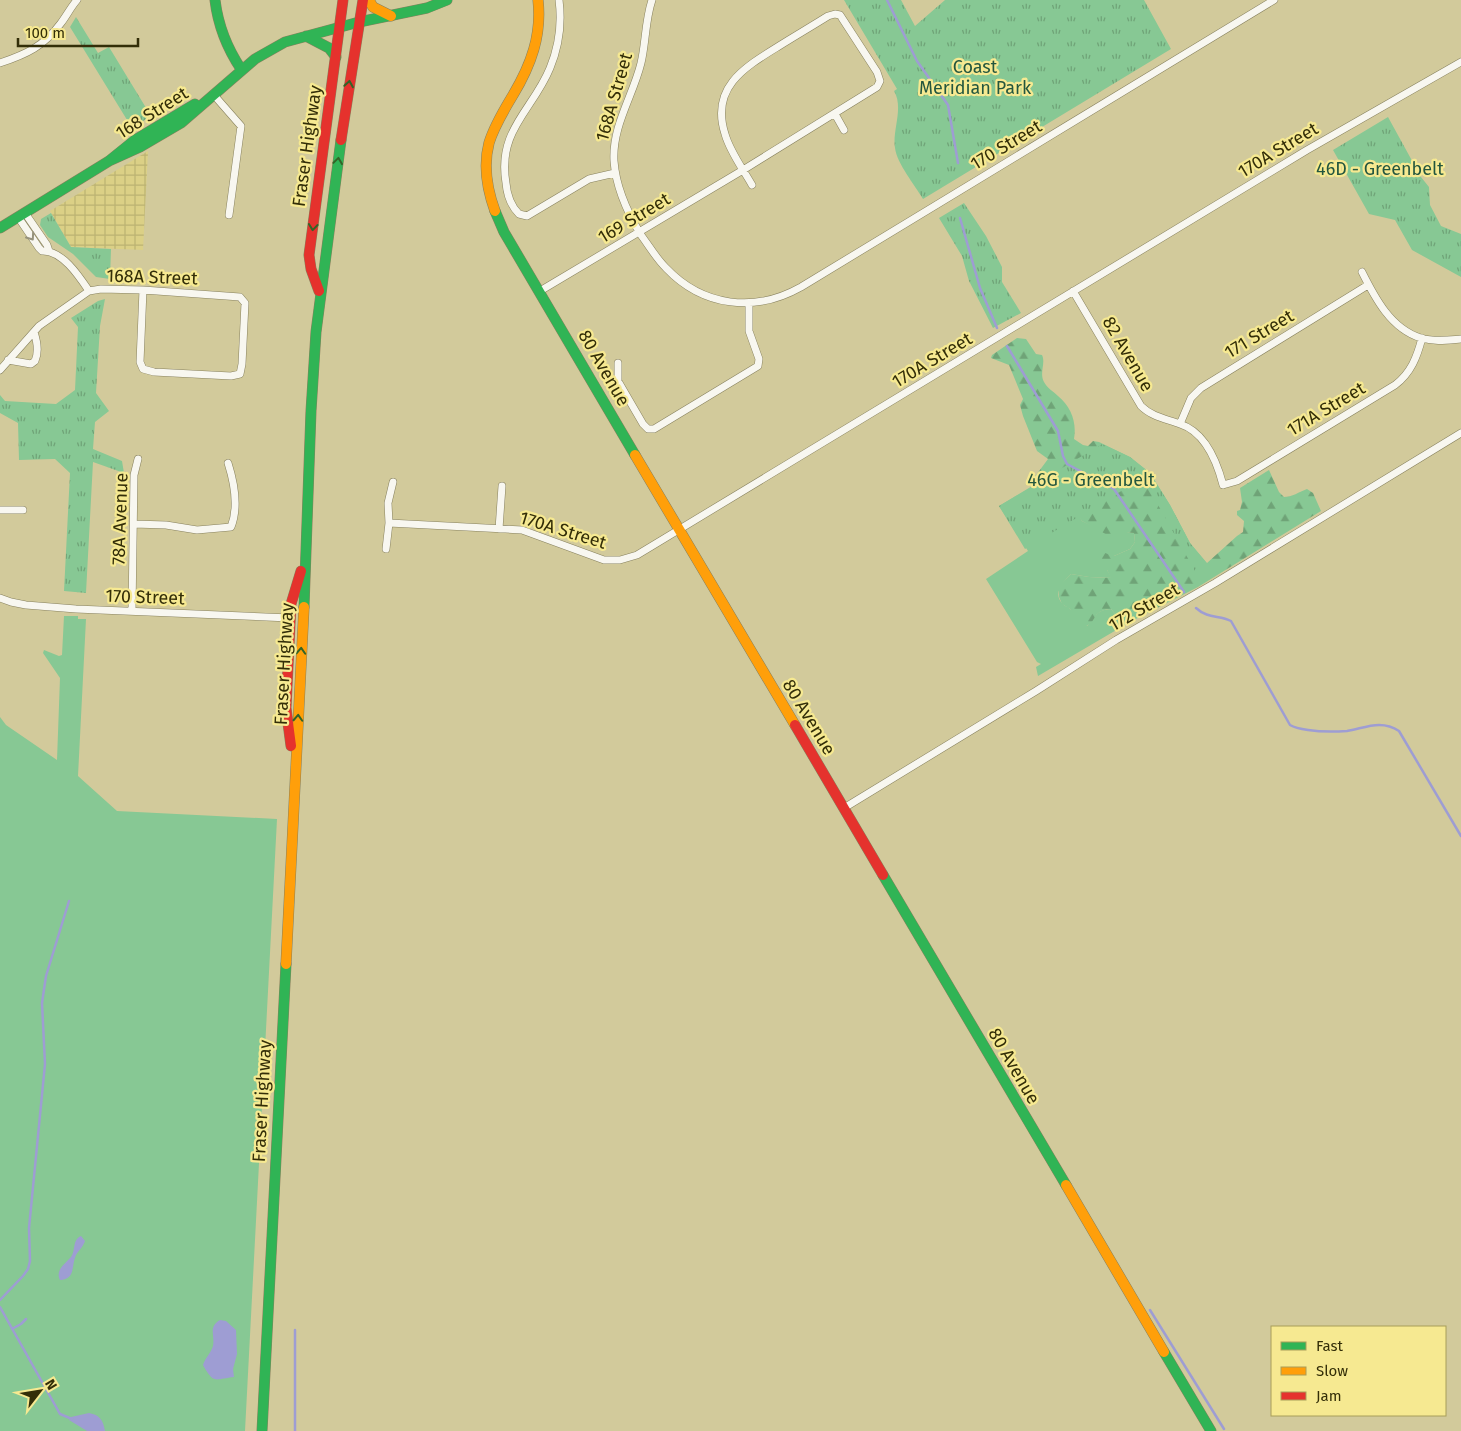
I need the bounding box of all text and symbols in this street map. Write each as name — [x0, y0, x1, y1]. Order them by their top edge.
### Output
scale bar — [18, 15, 138, 47]
text: 100 m — [25, 24, 65, 42]
street label: 168A Street — [591, 50, 637, 144]
park label: Coast Meridian Park — [919, 56, 1032, 99]
one-way arrow — [344, 80, 354, 89]
street label: 168 Street — [112, 82, 193, 144]
street label: Fraser Highway — [288, 84, 326, 208]
street label: 170 Street — [966, 115, 1046, 175]
street label: 170A Street — [1234, 117, 1322, 182]
one-way arrow — [332, 156, 343, 164]
park label: 46D - Greenbelt — [1316, 158, 1444, 180]
street label: 169 Street — [594, 188, 674, 248]
one-way arrow — [307, 223, 318, 231]
one-way arrow — [25, 231, 34, 241]
street label: 168A Street — [106, 264, 198, 290]
street label: 171 Street — [1220, 305, 1298, 363]
street label: 82 Avenue — [1098, 312, 1158, 396]
street label: 80 Avenue — [573, 326, 635, 410]
street label: 170A Street — [888, 327, 976, 392]
street label: 171A Street — [1283, 377, 1369, 441]
park label: 46G - Greenbelt — [1027, 469, 1155, 491]
street label: 78A Avenue — [107, 472, 133, 566]
street label: 170A Street — [517, 506, 609, 554]
street label: 172 Street — [1105, 578, 1184, 636]
street label: 170 Street — [105, 585, 185, 609]
street label: Fraser Highway — [270, 602, 298, 726]
one-way arrow — [296, 646, 307, 654]
street label: 80 Avenue — [778, 675, 840, 759]
one-way arrow — [292, 714, 303, 722]
street label: 80 Avenue — [983, 1024, 1045, 1108]
street label: Fraser Highway — [248, 1039, 276, 1163]
legend — [1271, 1326, 1446, 1416]
text: Fast — [1316, 1337, 1343, 1355]
text: Slow — [1316, 1362, 1348, 1380]
north arrow — [15, 1366, 65, 1416]
text: N — [41, 1376, 60, 1393]
text: Jam — [1316, 1387, 1342, 1405]

